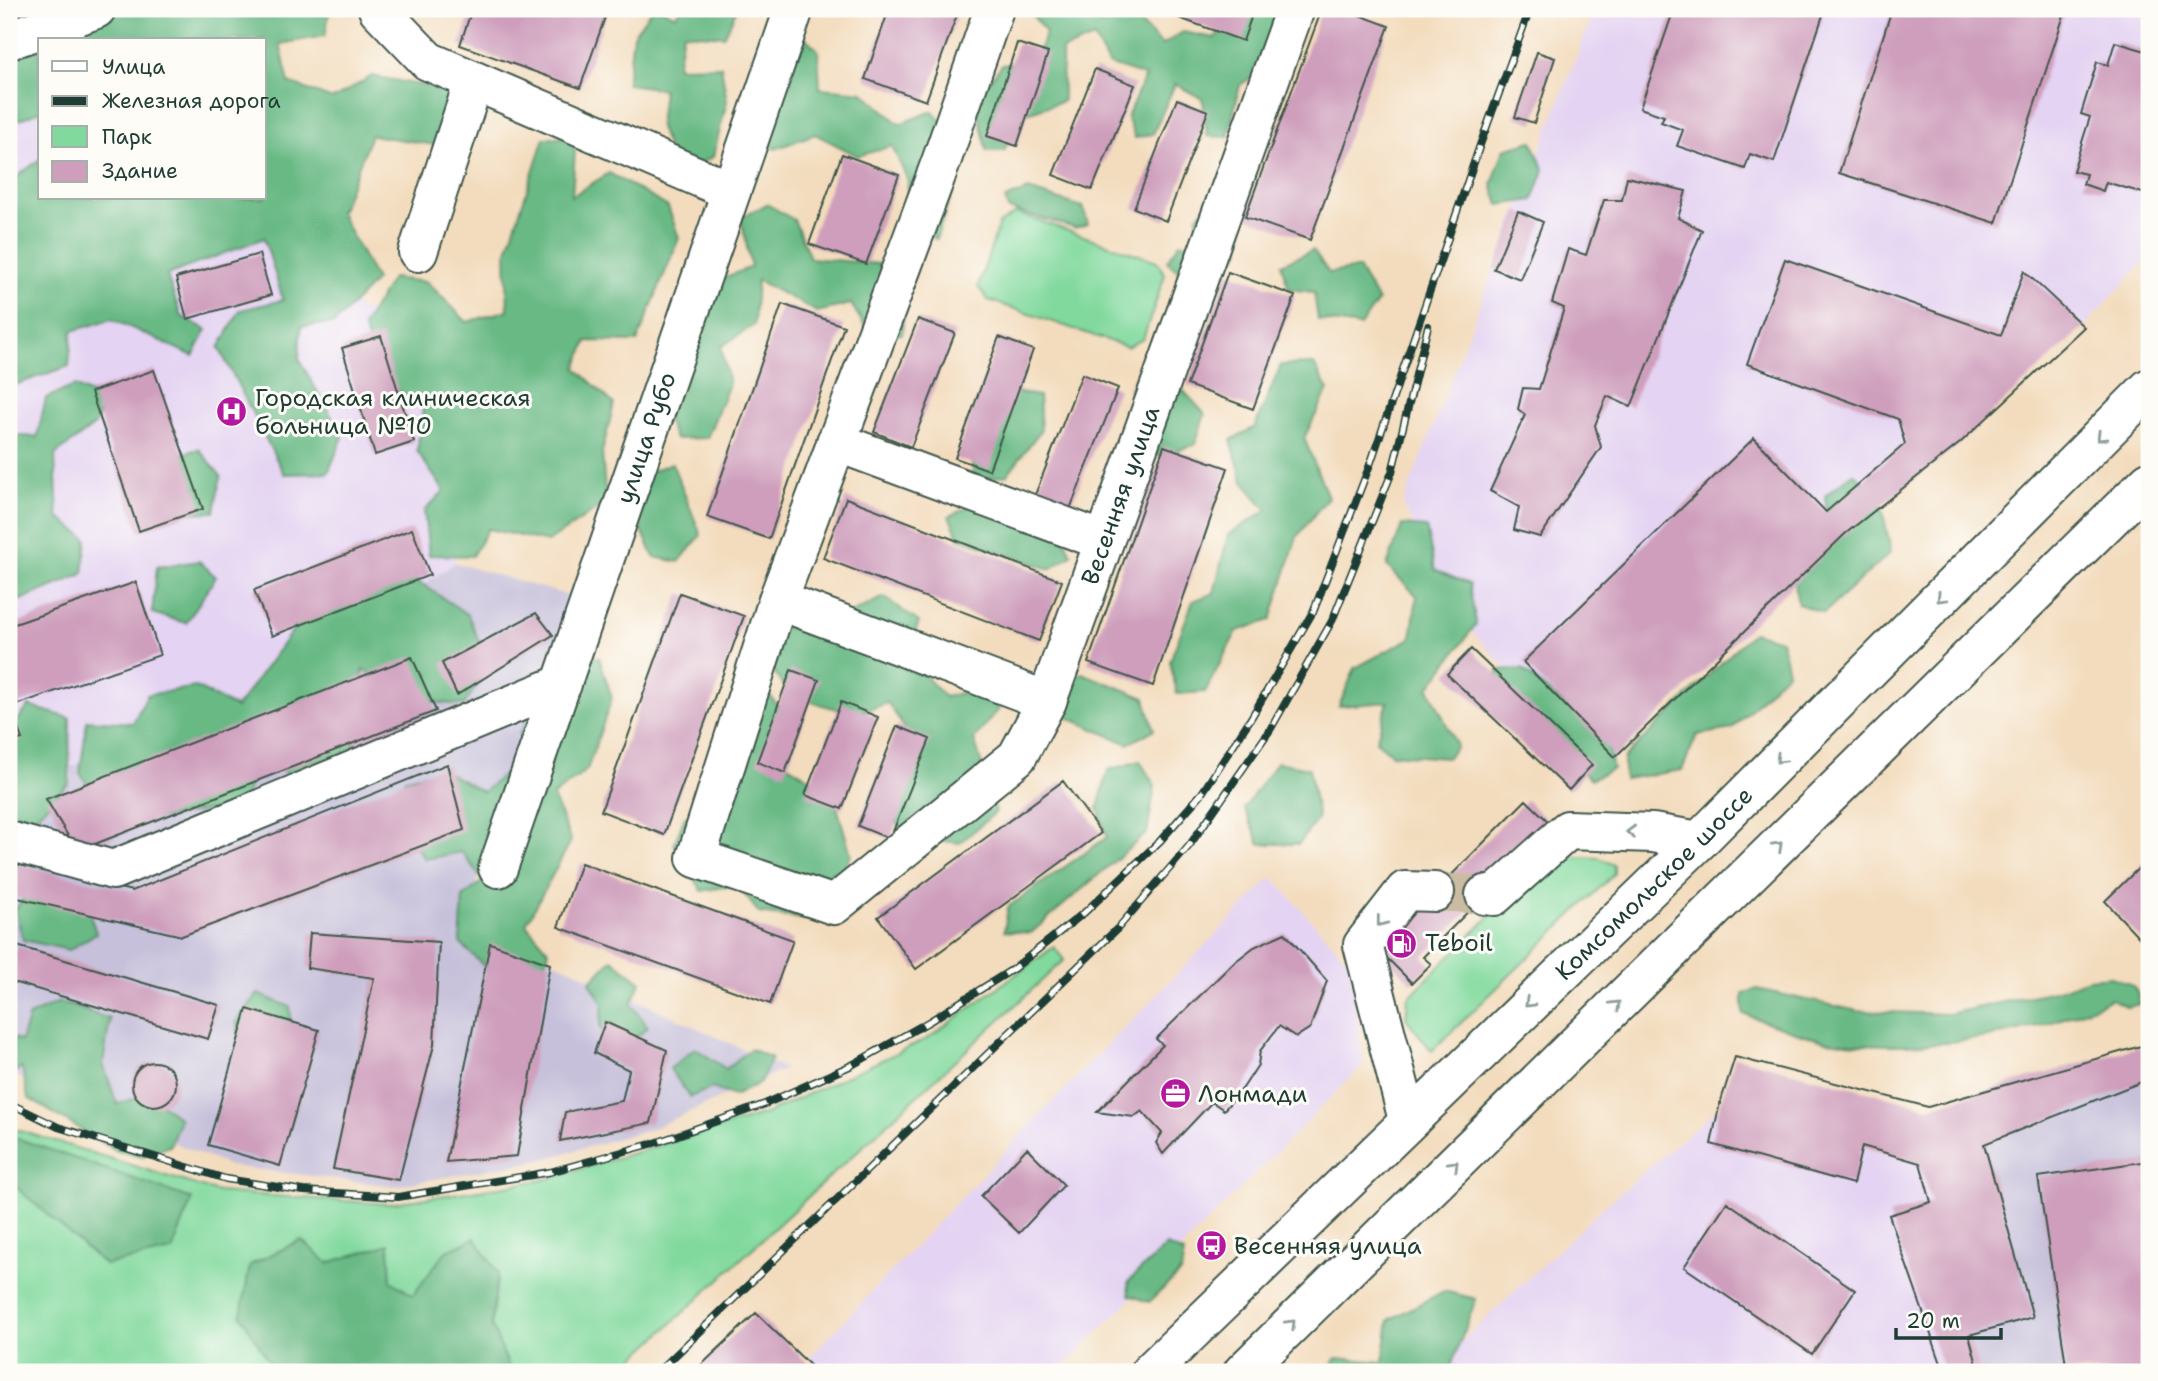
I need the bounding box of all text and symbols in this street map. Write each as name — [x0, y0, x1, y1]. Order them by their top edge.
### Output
legend — [38, 38, 266, 200]
text: Улица — [102, 53, 165, 81]
text: Железная дорога — [102, 87, 281, 115]
text: Парк — [102, 123, 152, 151]
text: Здание — [102, 157, 178, 185]
street label: улица Рубо — [609, 368, 684, 508]
place label: Городская клиническая больница №10 — [255, 382, 531, 442]
hospital icon: Городская клиническая больница №10 — [215, 395, 249, 429]
street label: Весенняя улица — [1074, 402, 1167, 589]
one-way arrow — [2097, 429, 2109, 441]
one-way arrow — [1936, 590, 1949, 603]
one-way arrow — [1776, 751, 1788, 763]
street label: Комсомольское шоссе — [1548, 780, 1760, 987]
one-way arrow — [1625, 824, 1636, 839]
one-way arrow — [1770, 841, 1783, 854]
one-way arrow — [1377, 914, 1390, 926]
fuel station icon: Teboil — [1385, 926, 1419, 960]
place label: Teboil — [1425, 927, 1493, 959]
one-way arrow — [1525, 995, 1538, 1008]
one-way arrow — [1608, 1001, 1621, 1014]
office icon: Лонмади — [1158, 1077, 1192, 1111]
place label: Лонмади — [1198, 1078, 1307, 1110]
one-way arrow — [1445, 1160, 1458, 1173]
bus stop icon: Весенняя улица — [1194, 1229, 1228, 1263]
place label: Весенняя улица — [1234, 1230, 1422, 1262]
scale bar — [1896, 1297, 2000, 1341]
text: 20 m — [1906, 1307, 1960, 1335]
one-way arrow — [1283, 1320, 1296, 1333]

